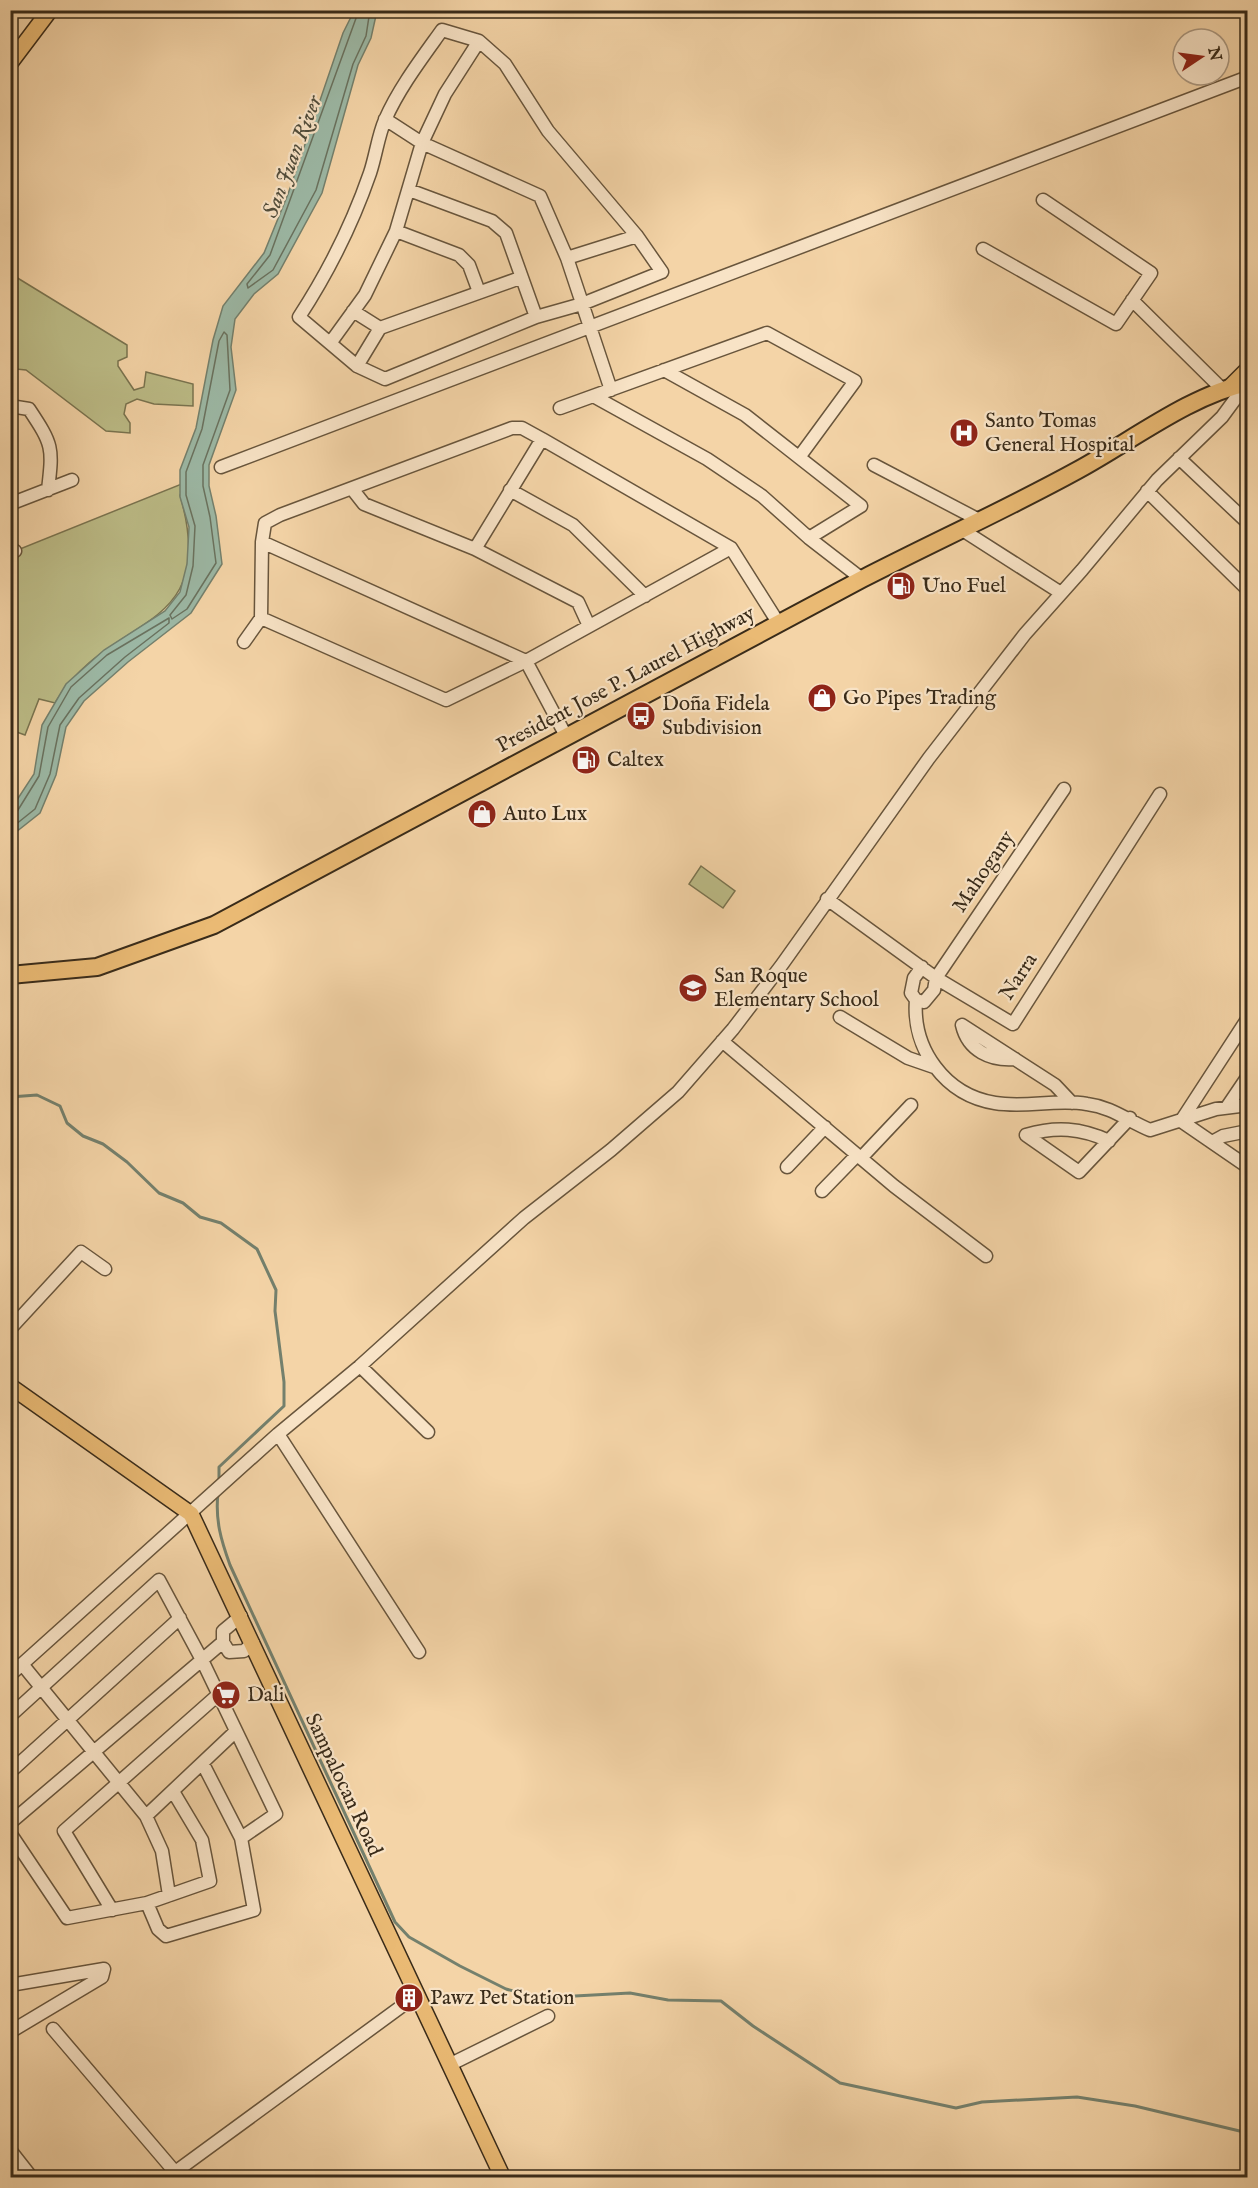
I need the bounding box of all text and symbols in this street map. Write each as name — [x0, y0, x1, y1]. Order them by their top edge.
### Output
north arrow — [1171, 27, 1231, 87]
text: N — [1202, 44, 1225, 63]
water label: San Juan River — [257, 91, 330, 222]
place label: Santo Tomas General Hospital — [985, 408, 1135, 459]
hospital icon: Santo Tomas General Hospital — [948, 417, 980, 449]
fuel station icon: Uno Fuel — [885, 570, 917, 602]
place label: Uno Fuel — [922, 573, 1006, 600]
street label: President Jose P. Laurel Highway — [492, 600, 760, 760]
shop icon: Go Pipes Trading — [806, 682, 838, 714]
place label: Go Pipes Trading — [843, 685, 997, 712]
place label: Doña Fidela Subdivision — [662, 691, 770, 742]
bus stop icon: Doña Fidela Subdivision — [625, 700, 657, 732]
fuel station icon: Caltex — [570, 744, 602, 776]
place label: Caltex — [607, 747, 664, 774]
shop icon: Auto Lux — [466, 798, 498, 830]
place label: Auto Lux — [502, 801, 587, 828]
street label: Mahogany — [947, 825, 1022, 918]
street label: Narra — [994, 947, 1045, 1006]
place label: San Roque Elementary School — [714, 963, 879, 1014]
school or university icon: San Roque Elementary School — [677, 972, 709, 1004]
supermarket icon: Dali — [210, 1679, 242, 1711]
place label: Dali — [247, 1682, 284, 1709]
street label: Sampalocan Road — [298, 1709, 388, 1862]
building icon: Pawz Pet Station — [393, 1982, 425, 2014]
place label: Pawz Pet Station — [430, 1985, 574, 2012]

